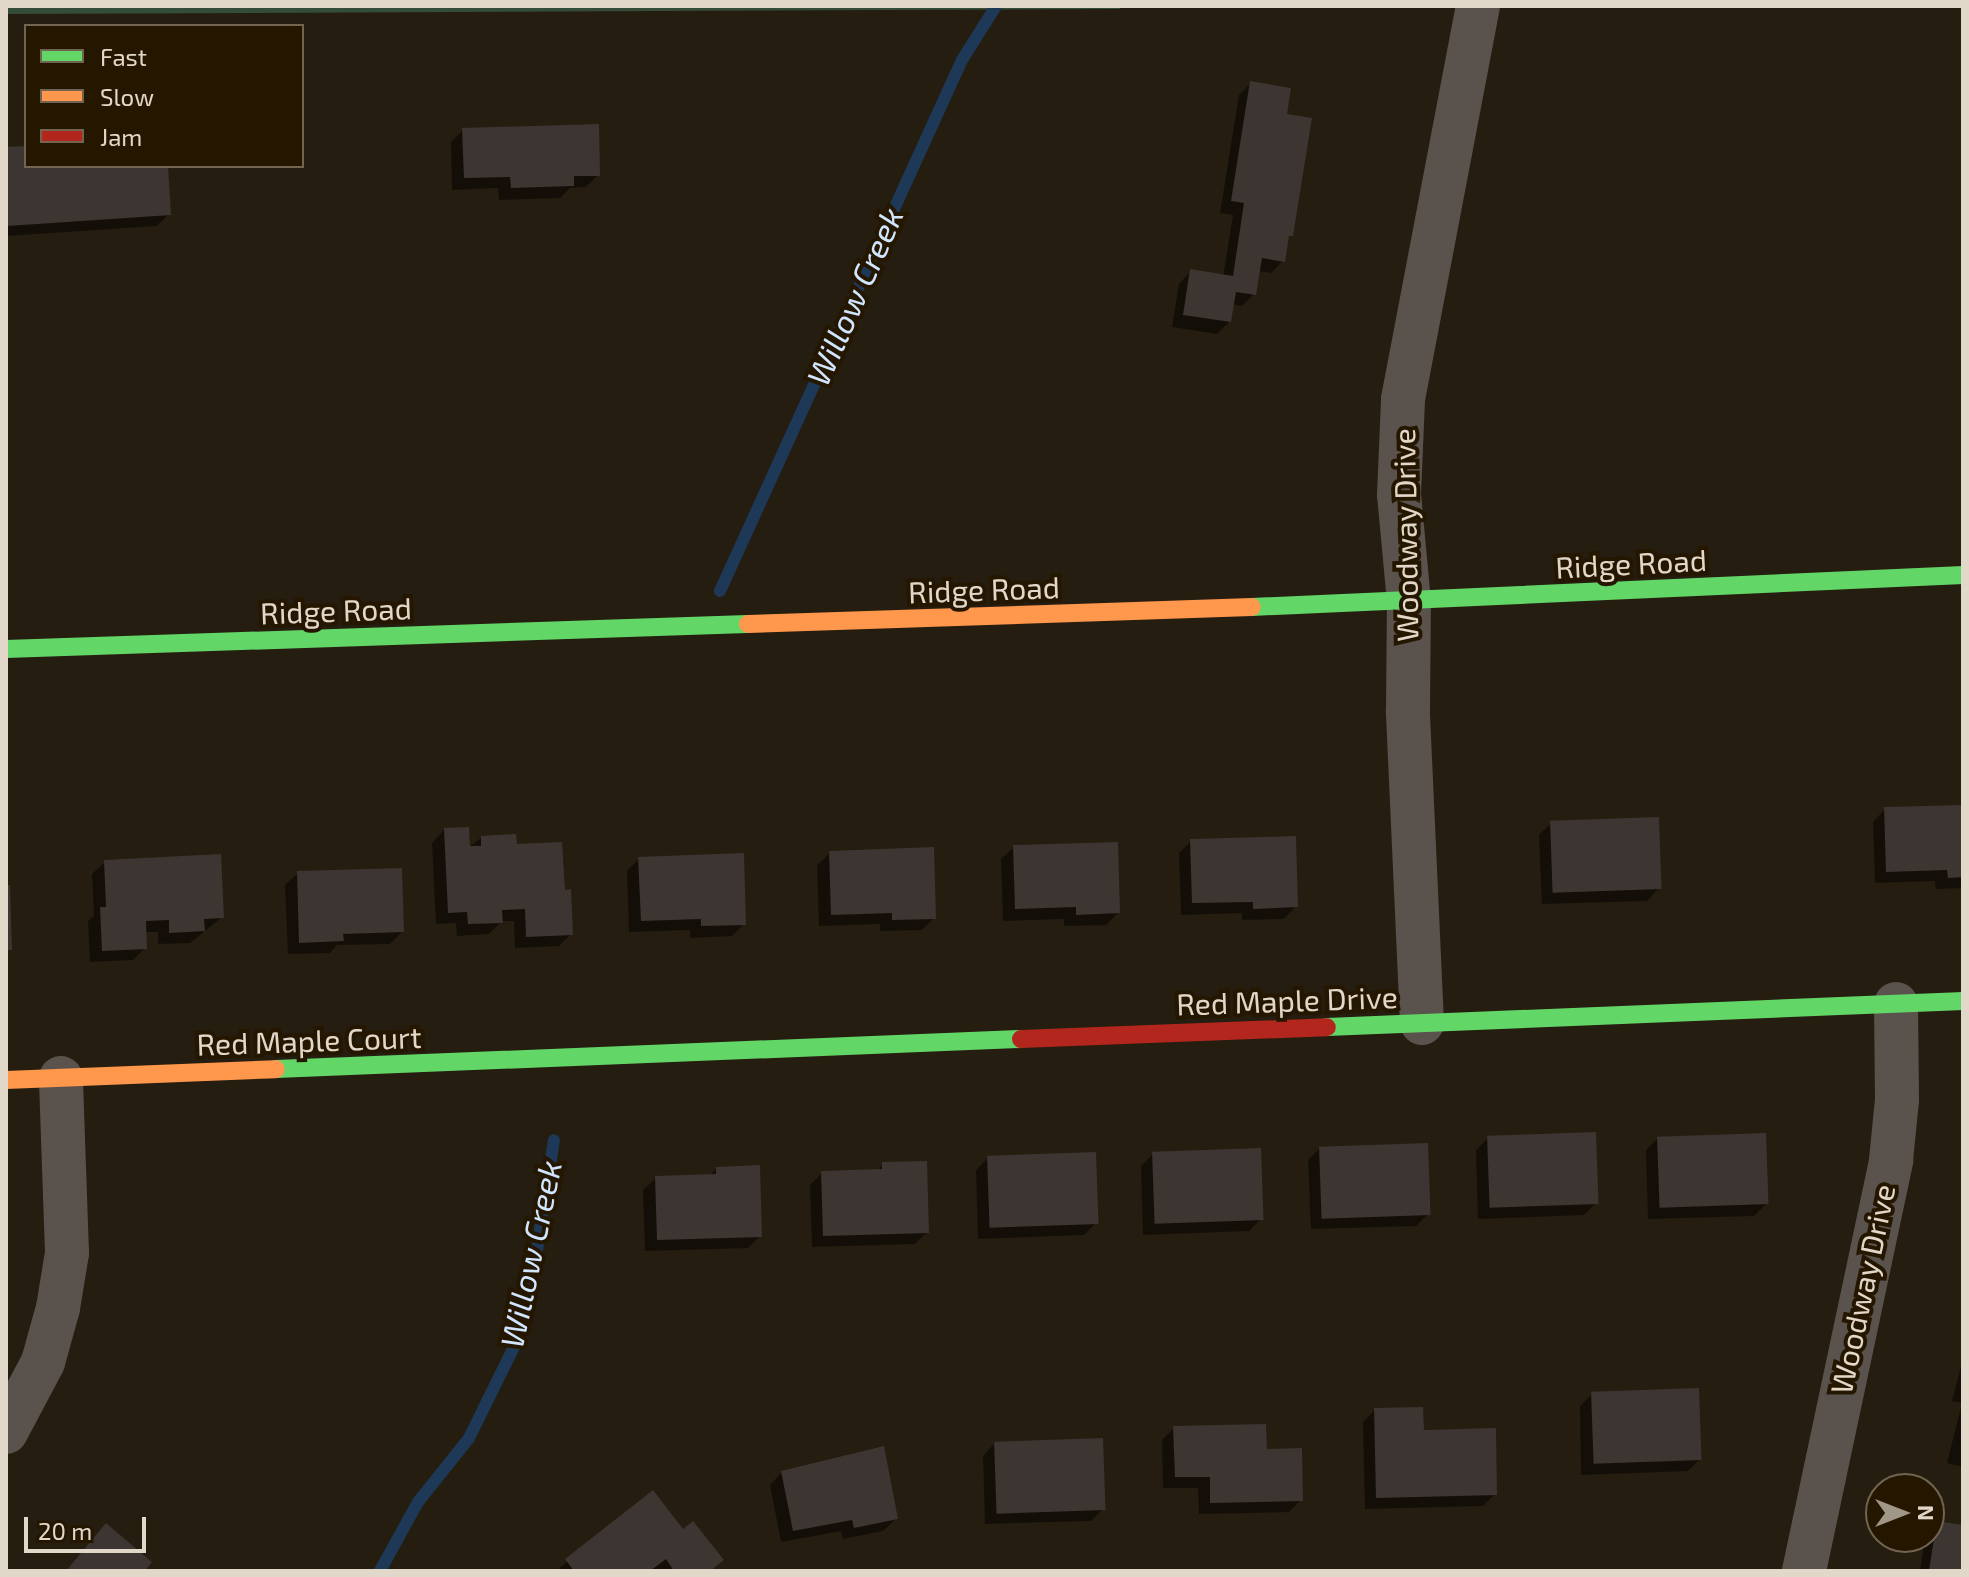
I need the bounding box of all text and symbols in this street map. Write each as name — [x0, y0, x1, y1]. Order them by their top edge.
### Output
legend — [24, 24, 304, 168]
text: Fast — [100, 42, 147, 71]
text: Slow — [100, 82, 154, 111]
text: Jam — [100, 122, 142, 151]
water label: Willow Creek — [798, 201, 910, 391]
street label: Woodway Drive — [1385, 428, 1425, 642]
street label: Ridge Road — [1554, 541, 1708, 585]
street label: Ridge Road — [908, 568, 1060, 610]
street label: Ridge Road — [260, 589, 412, 631]
street label: Red Maple Drive — [1176, 978, 1398, 1022]
street label: Red Maple Court — [196, 1018, 422, 1062]
water label: Willow Creek — [491, 1157, 569, 1351]
street label: Woodway Drive — [1822, 1181, 1902, 1397]
north arrow — [1865, 1473, 1945, 1553]
scale bar — [28, 1501, 150, 1551]
text: N — [1914, 1505, 1940, 1521]
text: 20 m — [38, 1516, 92, 1545]

